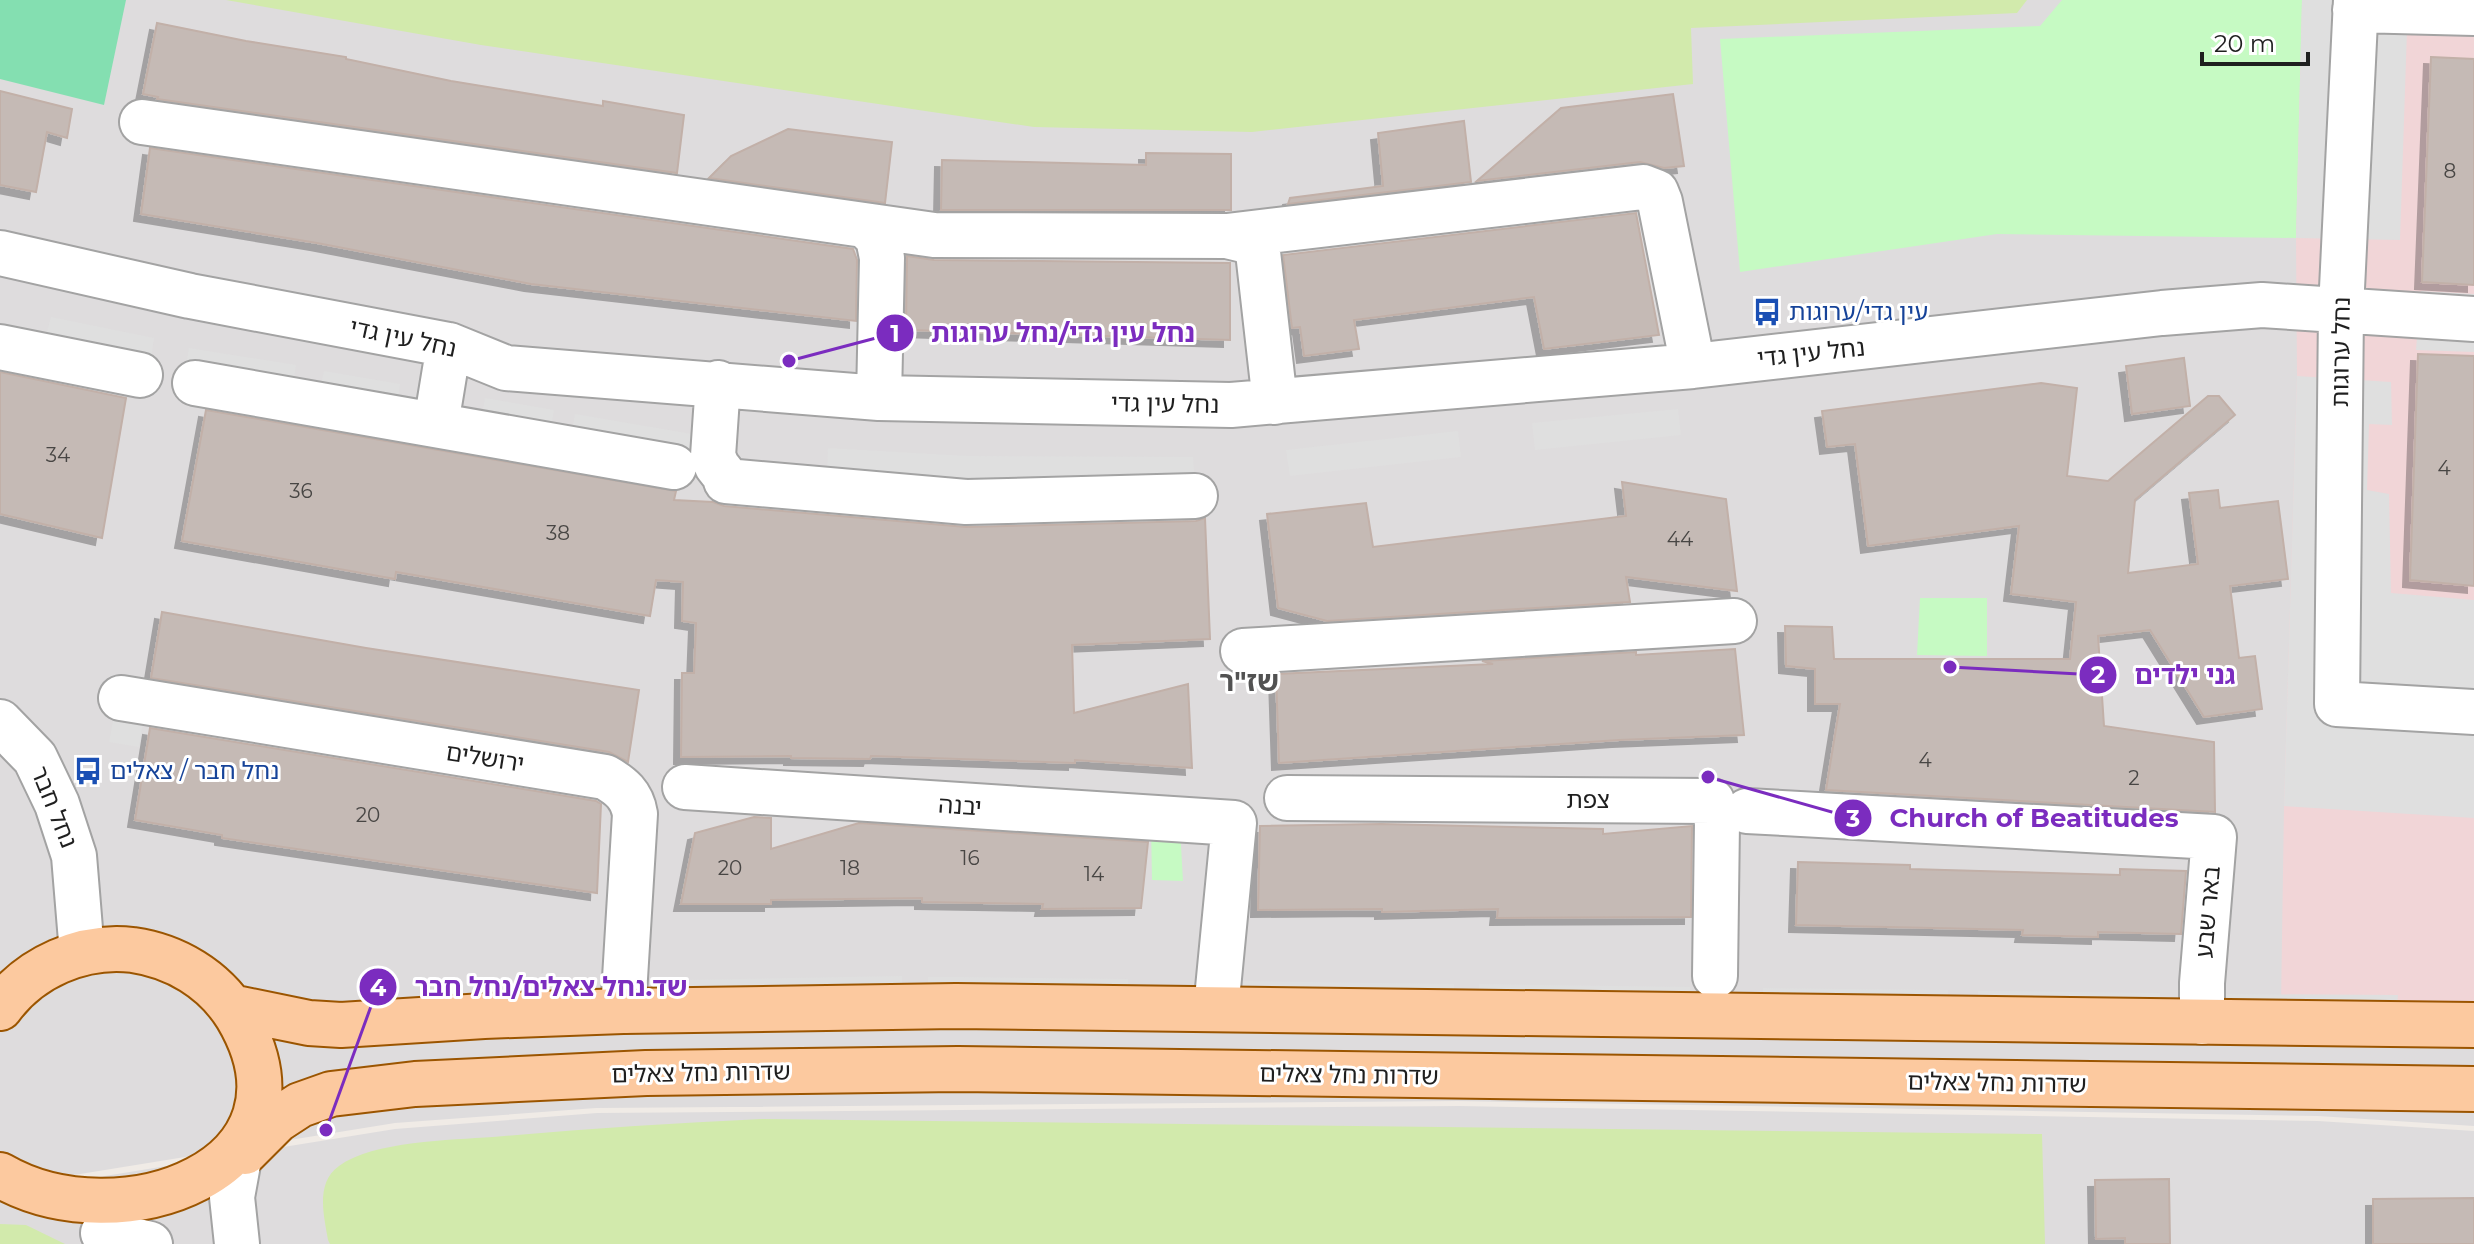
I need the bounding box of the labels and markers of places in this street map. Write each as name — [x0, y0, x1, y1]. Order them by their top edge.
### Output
bus stop icon: עין גדי/ערוגות — [1752, 297, 1782, 327]
place label: עין גדי/ערוגות — [1789, 297, 1928, 326]
callout: נחל עין גדי/נחל ערוגות — [875, 308, 1211, 358]
callout: גני ילדים — [2078, 650, 2251, 700]
bus stop icon: נחל חבר / צאלים — [73, 756, 103, 786]
place label: נחל חבר / צאלים — [110, 756, 279, 785]
callout: Church of Beatitudes — [1833, 793, 2194, 843]
callout: שד.נחל צאלים/נחל חבר — [358, 962, 703, 1012]

